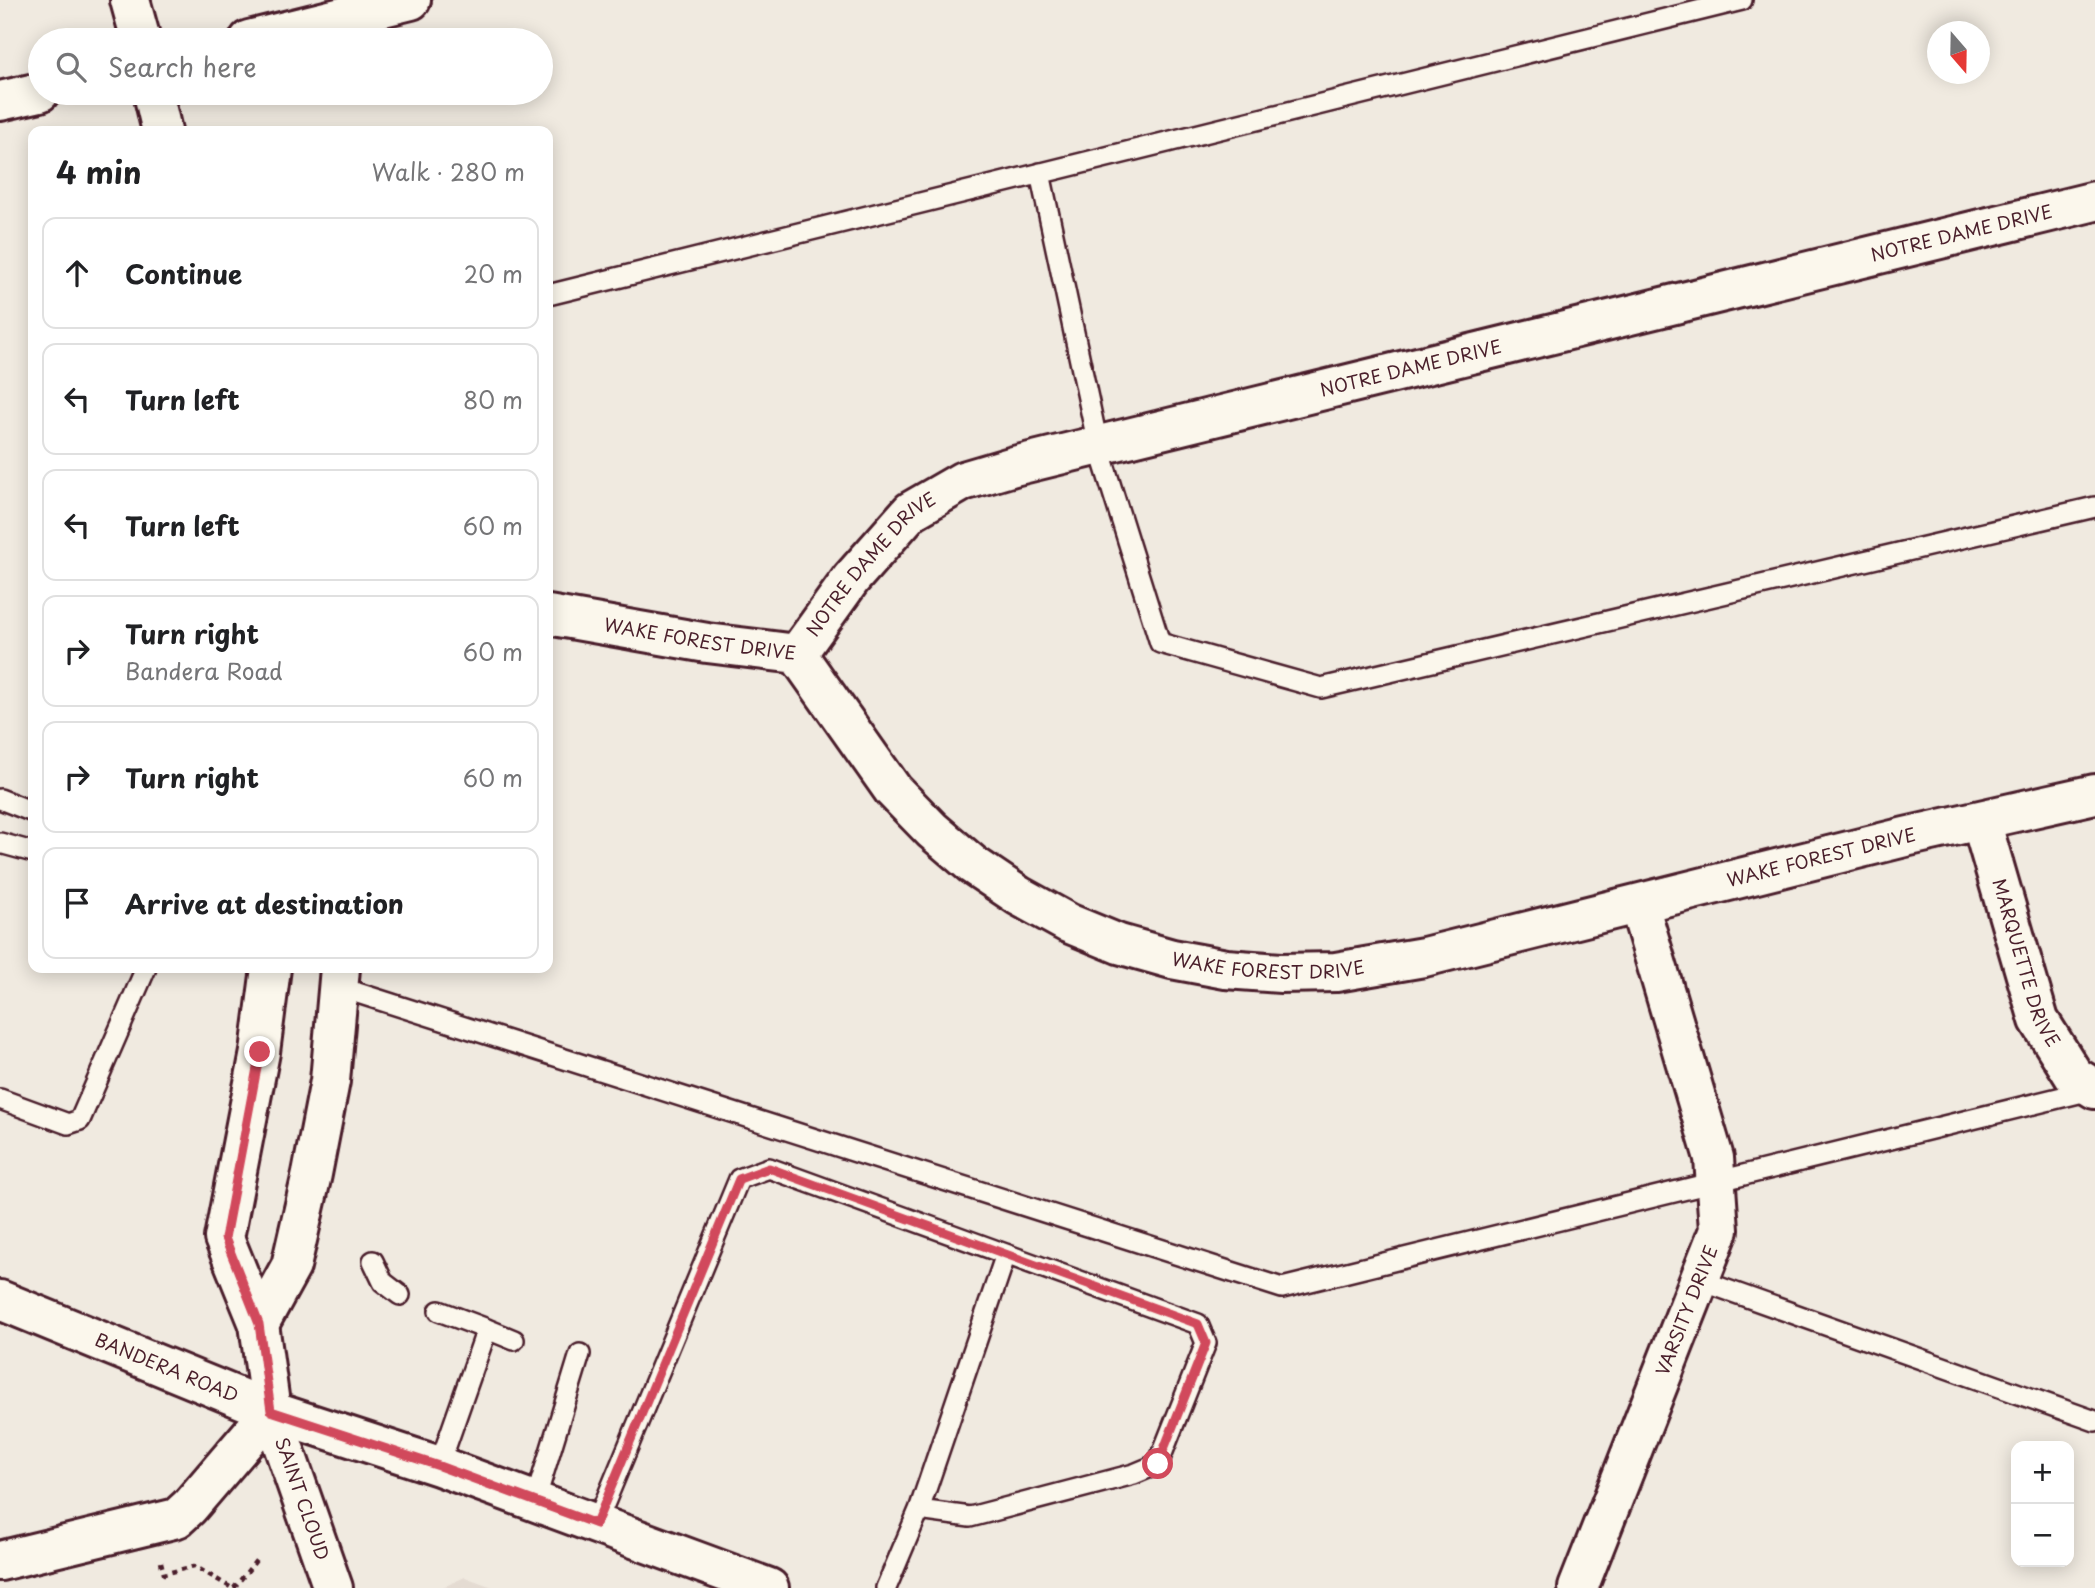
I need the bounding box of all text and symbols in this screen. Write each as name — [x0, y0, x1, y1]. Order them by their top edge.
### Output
north arrow — [1927, 21, 1990, 84]
search box — [28, 28, 553, 105]
text: Search here — [108, 47, 257, 86]
icon: search — [52, 48, 90, 86]
text: 4 min — [56, 149, 142, 194]
text: Walk · 280 m — [372, 154, 525, 189]
street label: NOTRE DAME DRIVE — [1868, 197, 2055, 267]
icon: ahead — [58, 254, 96, 292]
text: Continue — [125, 254, 242, 293]
text: 20 m — [464, 256, 523, 291]
street label: NOTRE DAME DRIVE — [1317, 332, 1504, 402]
icon: left — [58, 380, 96, 418]
text: Turn left — [125, 380, 240, 419]
text: 80 m — [463, 382, 523, 417]
street label: NOTRE DAME DRIVE — [799, 485, 940, 642]
icon: left — [58, 506, 96, 544]
text: Turn left — [125, 506, 240, 545]
text: 60 m — [463, 508, 523, 543]
street label: WAKE FOREST DRIVE — [602, 610, 798, 666]
text: Turn right — [125, 614, 259, 653]
icon: right — [58, 632, 96, 670]
text: 60 m — [463, 634, 523, 669]
text: Bandera Road — [125, 653, 283, 688]
icon: right — [58, 758, 96, 796]
text: Turn right — [125, 758, 259, 797]
text: 60 m — [463, 760, 523, 795]
street label: WAKE FOREST DRIVE — [1724, 820, 1918, 893]
street label: MARQUETTE DRIVE — [1987, 875, 2068, 1052]
icon: arrive — [58, 884, 96, 922]
text: Arrive at destination — [125, 884, 404, 923]
street label: WAKE FOREST DRIVE — [1170, 944, 1366, 985]
route end — [244, 1036, 275, 1067]
street label: VARSITY DRIVE — [1648, 1241, 1724, 1379]
street label: BANDERA ROAD — [91, 1325, 243, 1408]
street label: SAINT CLOUD — [269, 1433, 337, 1564]
map controls — [2011, 1441, 2074, 1567]
button: + — [2011, 1441, 2074, 1504]
route start — [1142, 1448, 1173, 1479]
button: − — [2011, 1504, 2074, 1567]

